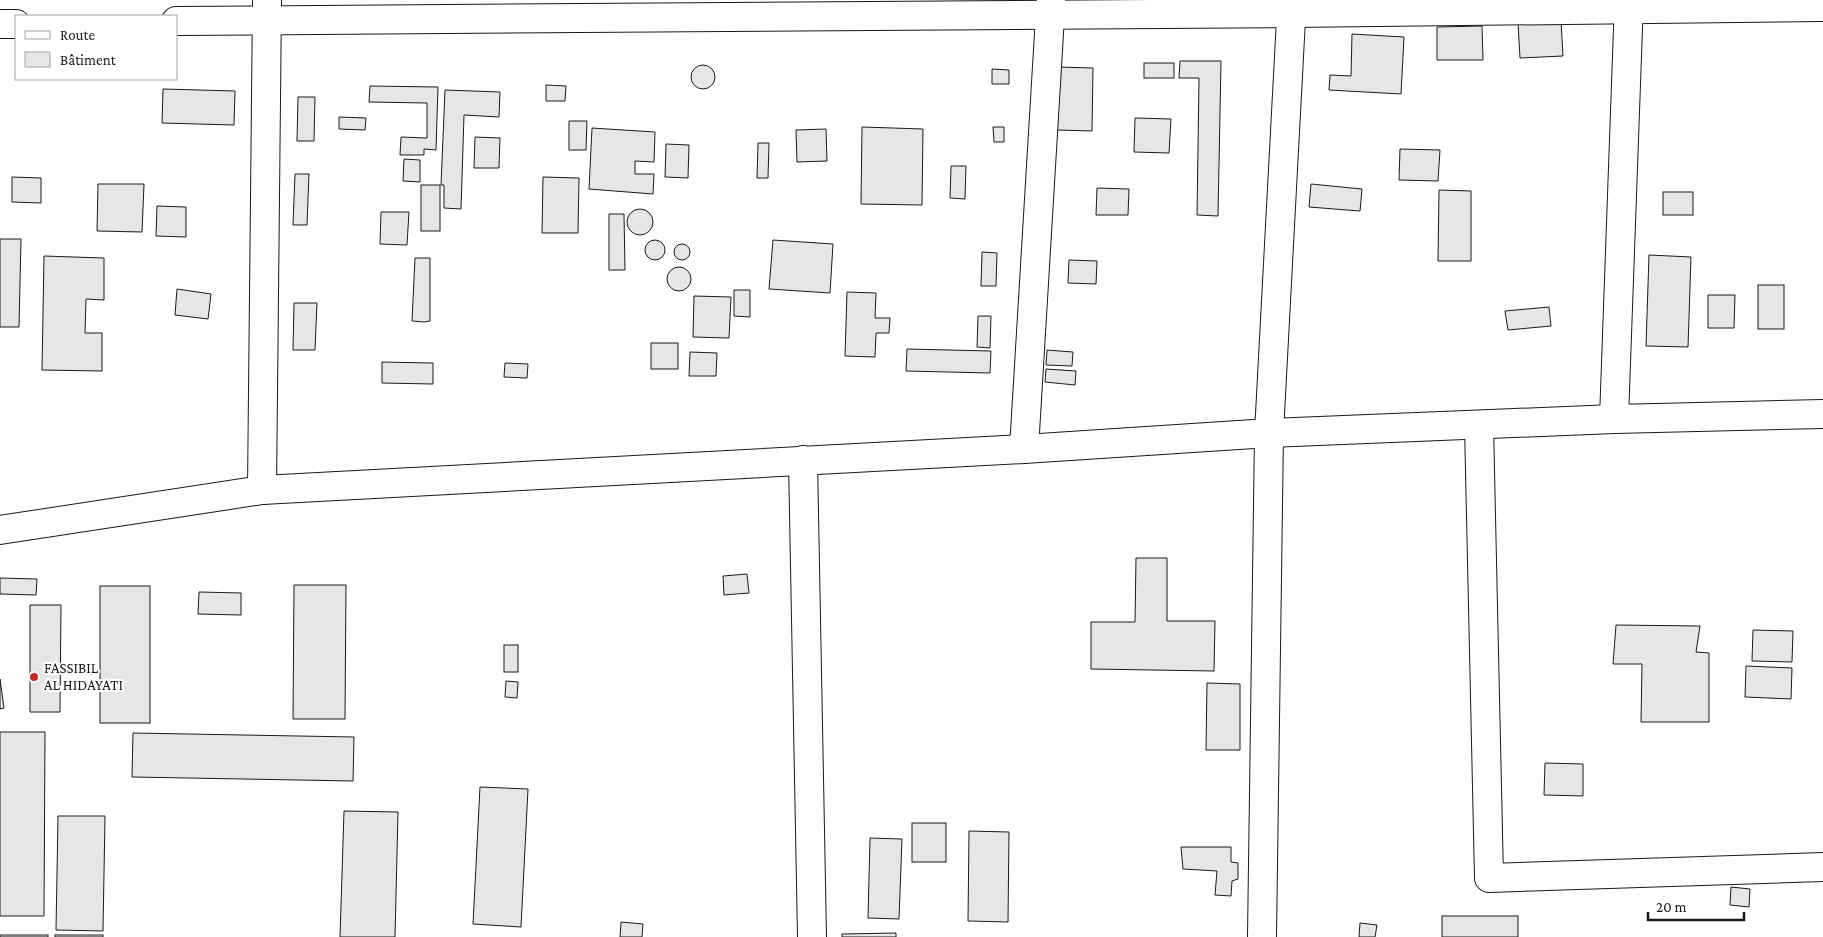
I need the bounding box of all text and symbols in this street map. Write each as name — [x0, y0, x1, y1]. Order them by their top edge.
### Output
legend — [15, 15, 178, 80]
text: Route — [60, 27, 95, 43]
text: Bâtiment — [60, 52, 117, 68]
place label: FASSIBIL AL HIDAYATI — [44, 660, 123, 693]
marker: FASSIBIL AL HIDAYATI — [28, 671, 40, 683]
scale bar — [1648, 890, 1744, 922]
text: 20 m — [1656, 899, 1687, 915]

